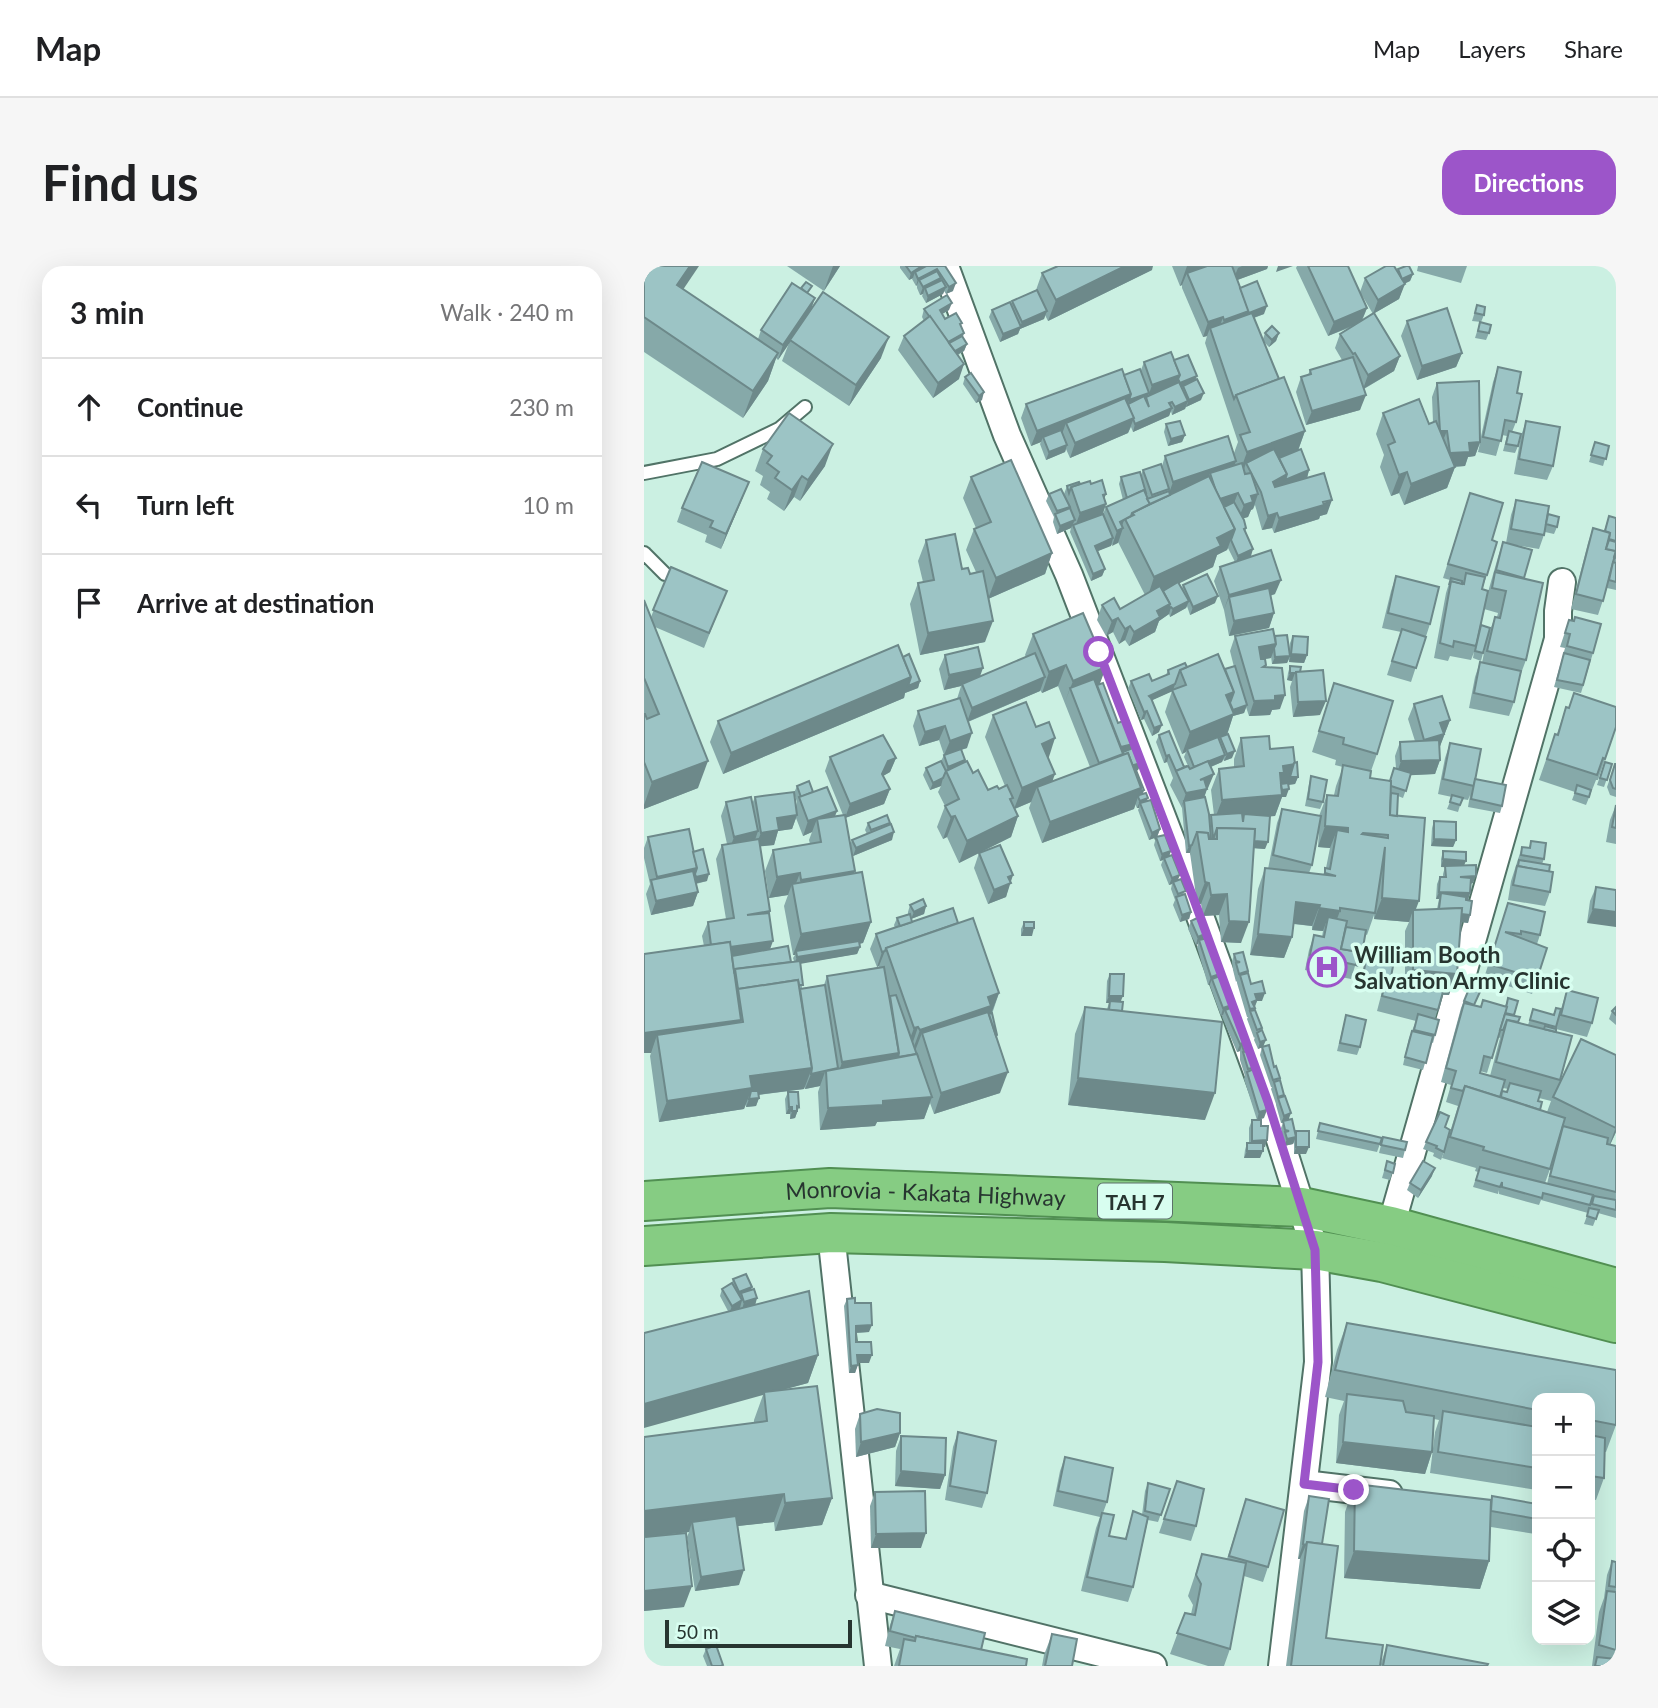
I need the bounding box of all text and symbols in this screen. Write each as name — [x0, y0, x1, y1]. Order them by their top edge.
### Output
text: Map — [35, 28, 101, 68]
text: Map — [1373, 34, 1420, 63]
text: Layers — [1458, 34, 1526, 63]
text: Share — [1564, 34, 1623, 63]
button: Directions — [1442, 150, 1616, 215]
text: Find us — [42, 153, 199, 211]
text: 3 min — [70, 294, 144, 330]
text: Walk · 240 m — [440, 298, 574, 326]
icon: ahead — [70, 388, 108, 426]
text: Continue — [137, 391, 243, 423]
text: 230 m — [509, 393, 574, 421]
icon: left — [70, 486, 108, 524]
text: Turn left — [137, 489, 234, 521]
text: 10 m — [523, 491, 574, 519]
icon: arrive — [70, 584, 108, 622]
text: Arrive at destination — [137, 587, 374, 619]
route start — [1083, 636, 1114, 667]
place label: William Booth Salvation Army Clinic — [1354, 940, 1570, 994]
hospital icon: William Booth Salvation Army Clinic — [1306, 946, 1348, 988]
street label: Monrovia - Kakata Highway — [784, 1174, 1066, 1211]
road number: TAH 7 — [1098, 1184, 1172, 1219]
map controls — [1532, 1393, 1595, 1645]
button: + — [1532, 1393, 1595, 1456]
button: − — [1532, 1456, 1595, 1519]
route end — [1338, 1474, 1369, 1505]
button: locate — [1532, 1519, 1595, 1582]
button: layers — [1532, 1582, 1595, 1645]
scale bar — [665, 1617, 852, 1649]
text: 50 m — [676, 1620, 719, 1643]

